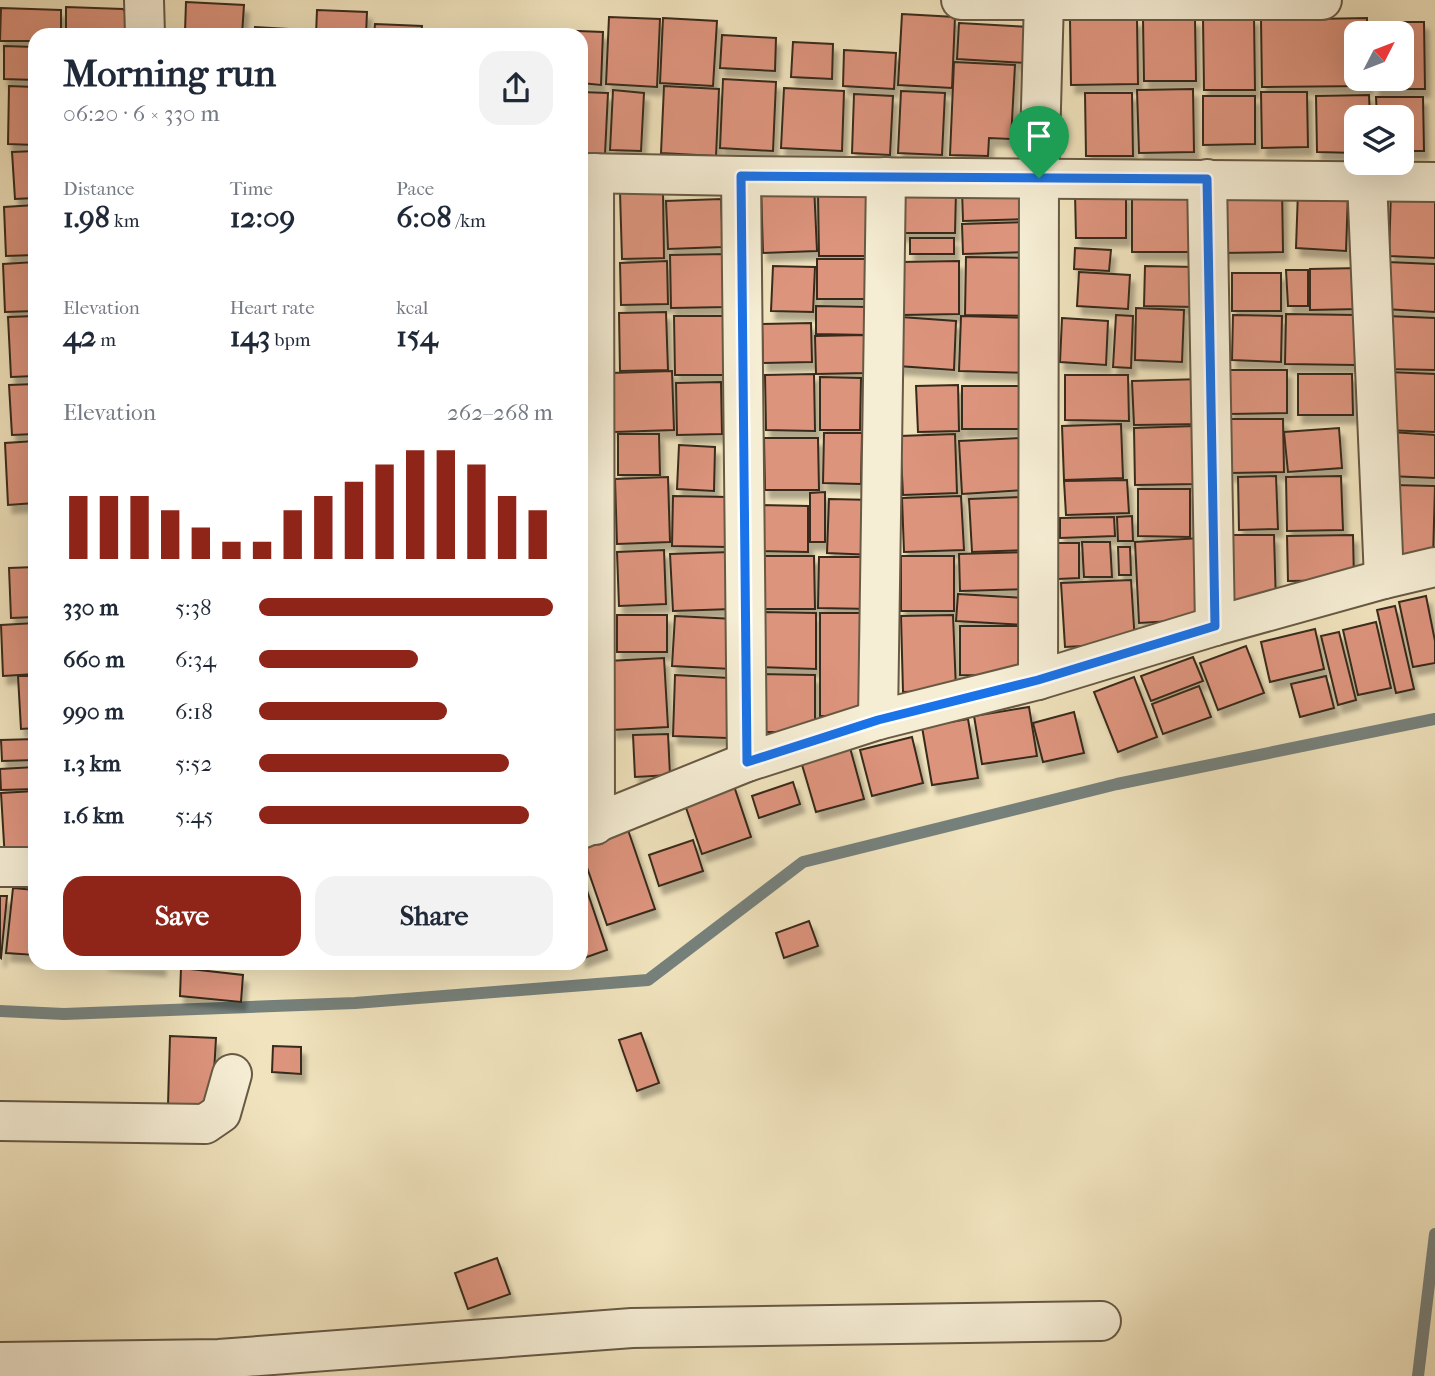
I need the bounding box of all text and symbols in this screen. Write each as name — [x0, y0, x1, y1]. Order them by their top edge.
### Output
north arrow — [1344, 21, 1414, 91]
map controls — [1344, 21, 1414, 175]
text: Morning run — [63, 51, 276, 96]
button: share — [479, 51, 553, 125]
text: 06:20 · 6 × 330 m — [63, 100, 220, 127]
button: layers — [1344, 105, 1414, 175]
pin — [1009, 106, 1069, 178]
icon: arrive — [1020, 117, 1058, 155]
text: Distance — [63, 178, 134, 200]
text: Time — [230, 178, 273, 200]
text: Pace — [396, 178, 434, 200]
text: 1.98 — [63, 200, 110, 235]
text: 12:09 — [230, 200, 295, 235]
text: 6:08 — [396, 200, 451, 235]
text: km — [110, 210, 140, 232]
text: /km — [451, 210, 486, 232]
text: Elevation — [63, 297, 140, 319]
text: Heart rate — [230, 297, 315, 319]
text: kcal — [396, 297, 428, 319]
text: 42 — [63, 319, 96, 354]
text: 143 — [230, 319, 270, 354]
text: 154 — [396, 319, 438, 354]
text: m — [96, 329, 116, 351]
text: bpm — [270, 329, 310, 351]
text: Elevation — [63, 399, 156, 426]
text: 262–268 m — [447, 399, 553, 426]
text: 330 m — [63, 594, 119, 621]
text: 5:38 — [175, 594, 212, 621]
text: 660 m — [63, 646, 125, 673]
text: 6:34 — [175, 646, 216, 673]
text: 990 m — [63, 698, 124, 725]
text: 6:18 — [175, 698, 213, 725]
text: 1.3 km — [63, 750, 121, 777]
text: 5:52 — [175, 750, 212, 777]
text: 1.6 km — [63, 802, 124, 829]
text: 5:45 — [175, 802, 213, 829]
button: Save — [63, 876, 301, 956]
button: Share — [315, 876, 553, 956]

